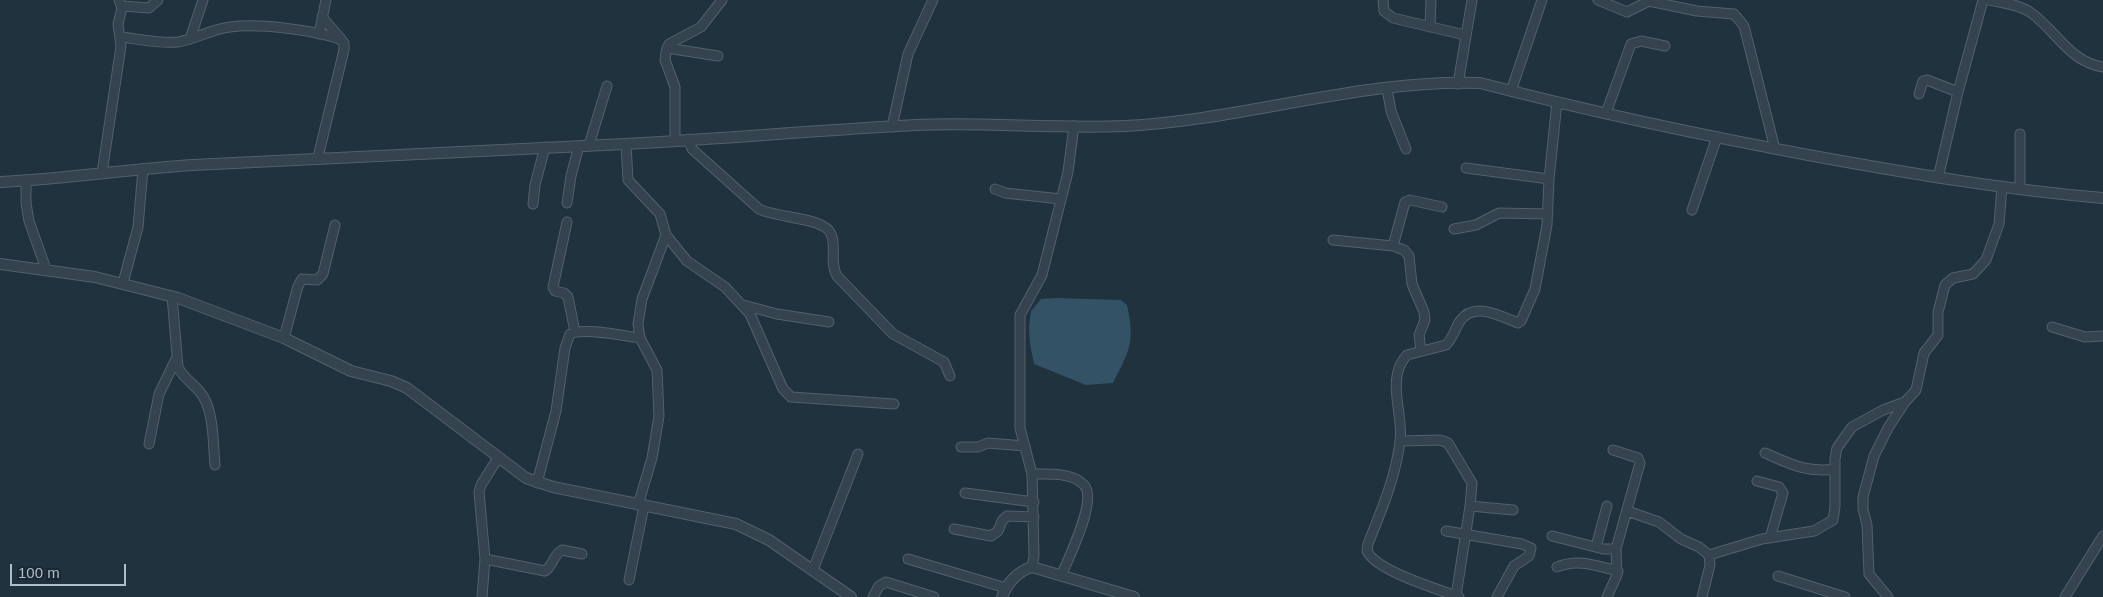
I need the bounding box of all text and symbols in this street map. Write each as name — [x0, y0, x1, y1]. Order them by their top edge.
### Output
scale bar — [12, 554, 129, 586]
text: 100 m — [18, 564, 60, 581]

